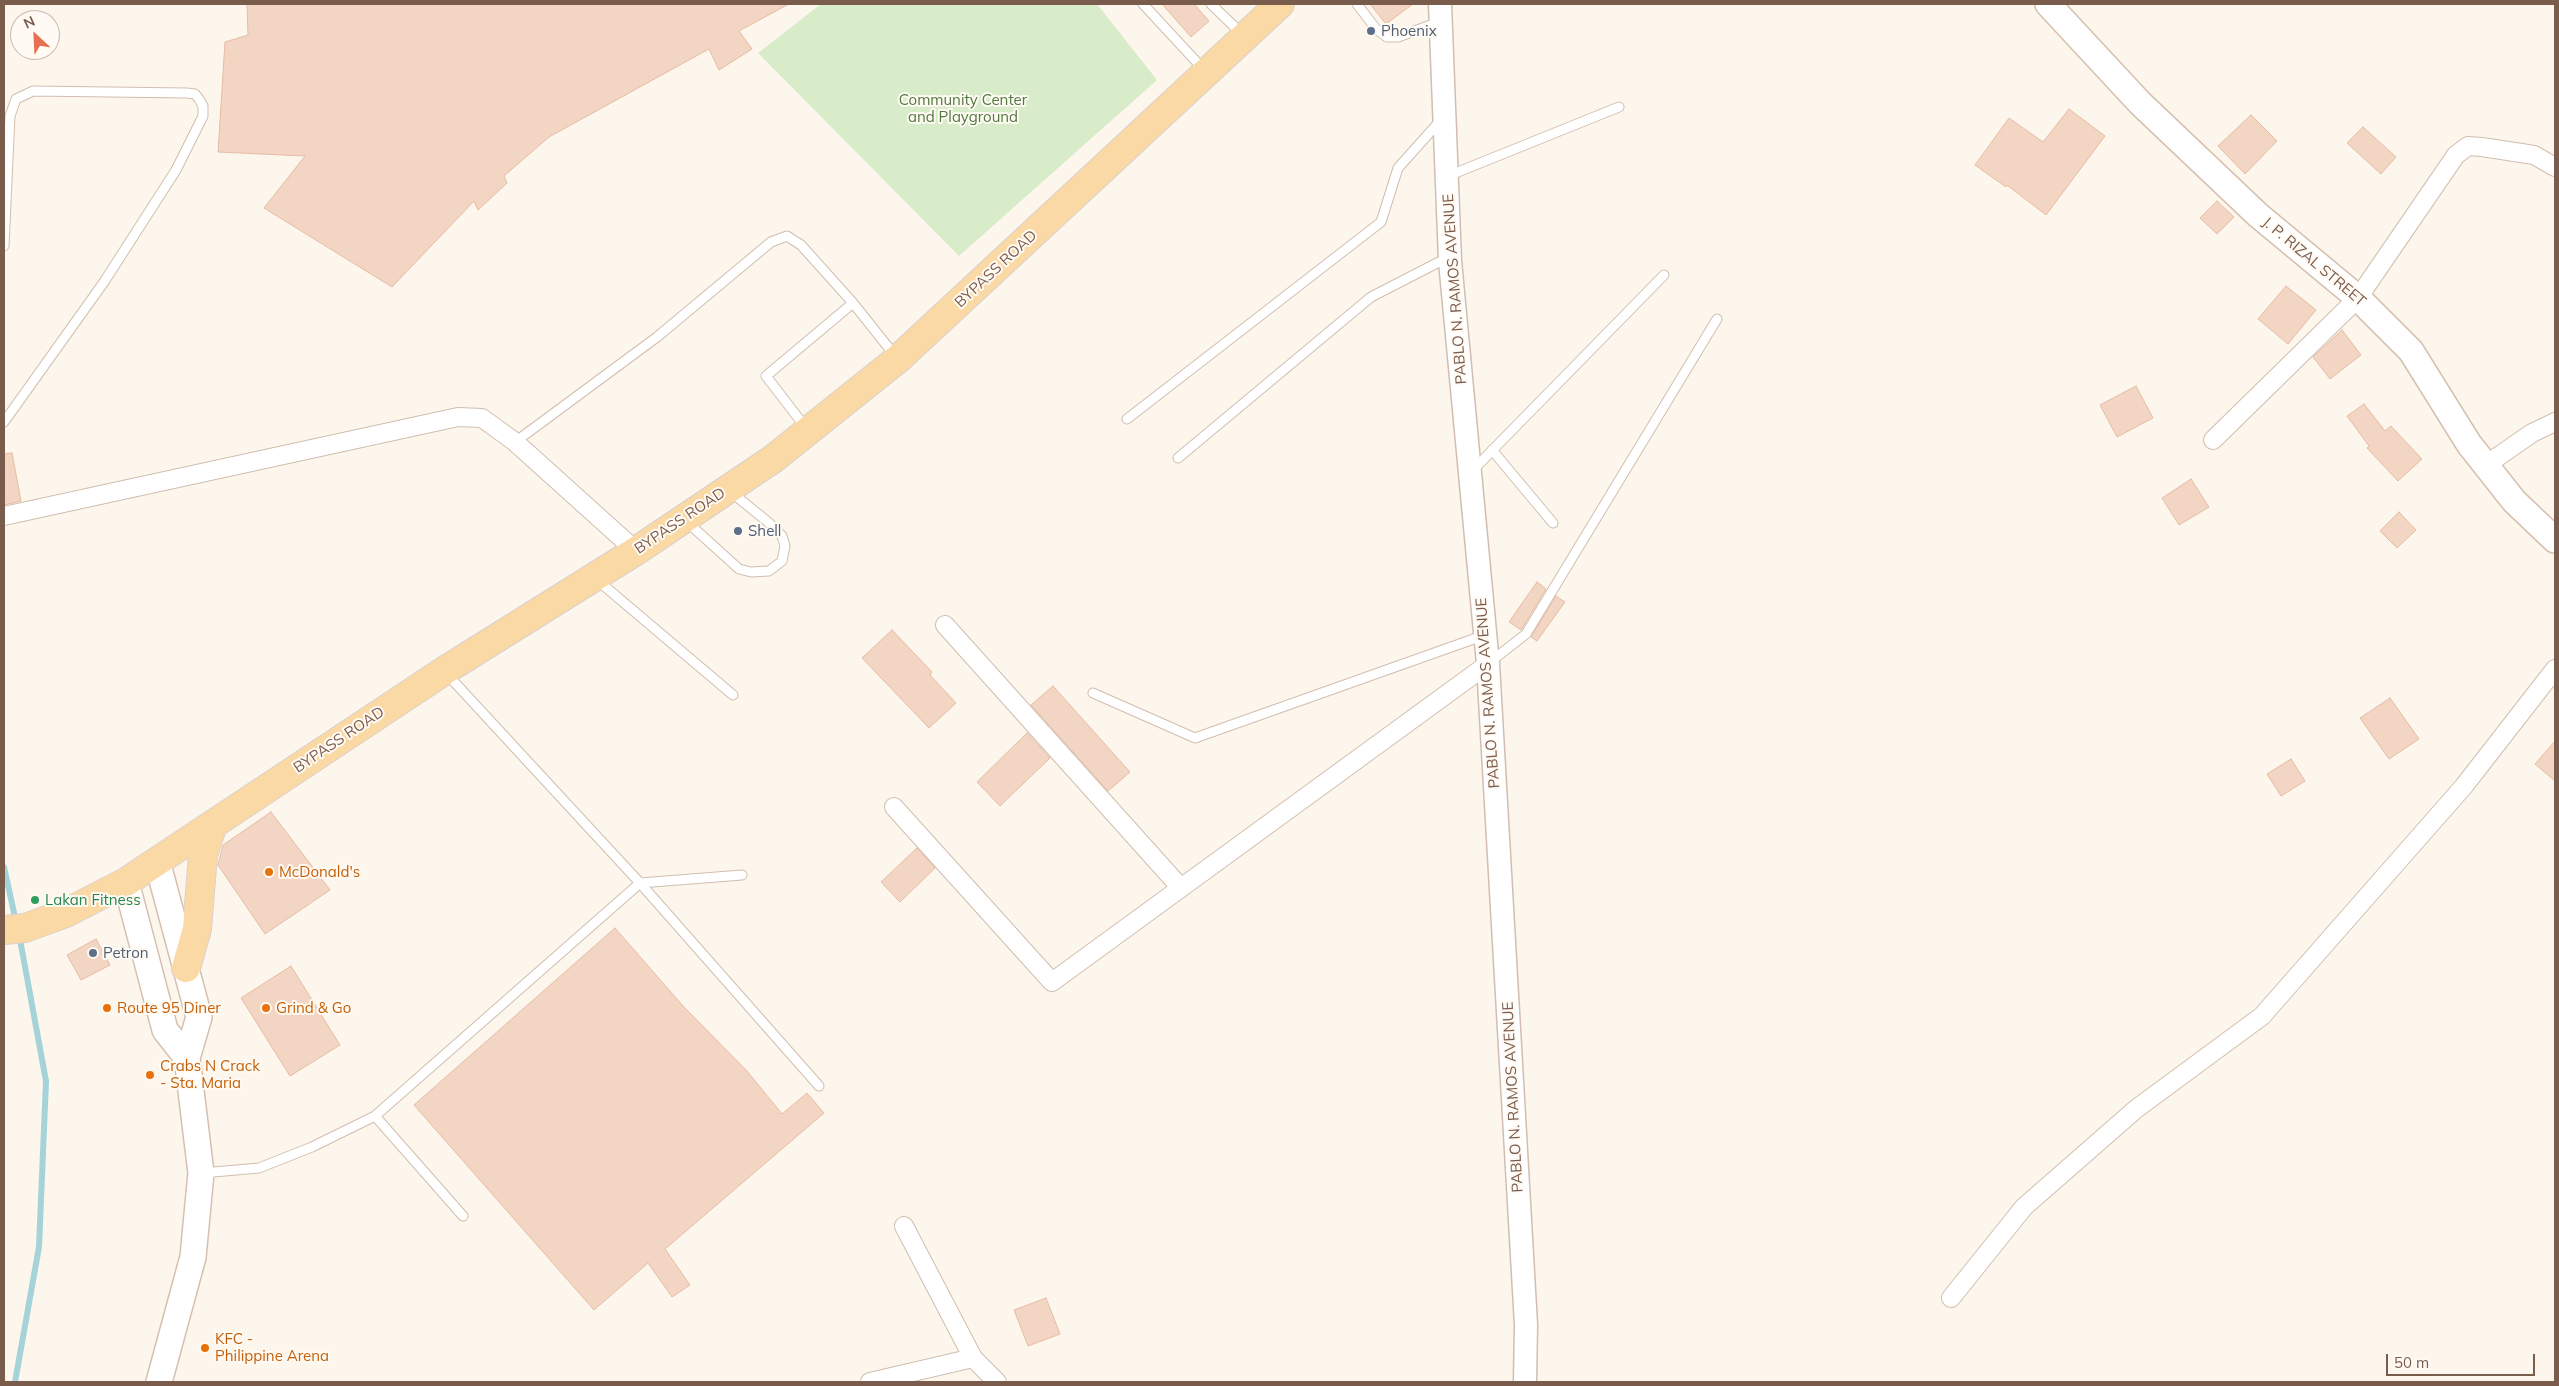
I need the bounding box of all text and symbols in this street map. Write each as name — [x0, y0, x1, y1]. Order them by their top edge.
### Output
north arrow — [10, 10, 60, 60]
text: N — [20, 12, 38, 33]
place label: Phoenix — [1381, 22, 1437, 40]
marker: Phoenix — [1365, 25, 1377, 37]
park label: Community Center and Playground — [899, 91, 1027, 126]
street label: PABLO N. RAMOS AVENUE — [1439, 193, 1471, 385]
street label: J. P. RIZAL STREET — [2259, 213, 2369, 311]
street label: BYPASS ROAD — [951, 226, 1041, 312]
street label: BYPASS ROAD — [631, 484, 729, 558]
place label: Shell — [748, 522, 781, 540]
marker: Shell — [732, 525, 744, 537]
street label: PABLO N. RAMOS AVENUE — [1472, 597, 1504, 789]
street label: BYPASS ROAD — [290, 703, 388, 777]
place label: McDonald's — [279, 863, 360, 881]
marker: McDonald's — [263, 866, 275, 878]
place label: Lakan Fitness — [45, 891, 141, 909]
marker: Lakan Fitness — [29, 894, 41, 906]
place label: Petron — [103, 944, 149, 962]
marker: Petron — [87, 947, 99, 959]
place label: Route 95 Diner — [117, 999, 221, 1017]
place label: Grind & Go — [276, 999, 351, 1017]
street label: PABLO N. RAMOS AVENUE — [1499, 1001, 1527, 1193]
marker: Route 95 Diner — [101, 1002, 113, 1014]
marker: Grind & Go — [260, 1002, 272, 1014]
place label: Crabs N Crack - Sta. Maria — [160, 1057, 260, 1092]
marker: Crabs N Crack - Sta. Maria — [144, 1069, 156, 1081]
place label: KFC - Philippine Arena — [215, 1330, 329, 1365]
marker: KFC - Philippine Arena — [199, 1342, 211, 1354]
scale bar — [2389, 1344, 2538, 1376]
text: 50 m — [2394, 1353, 2429, 1372]

